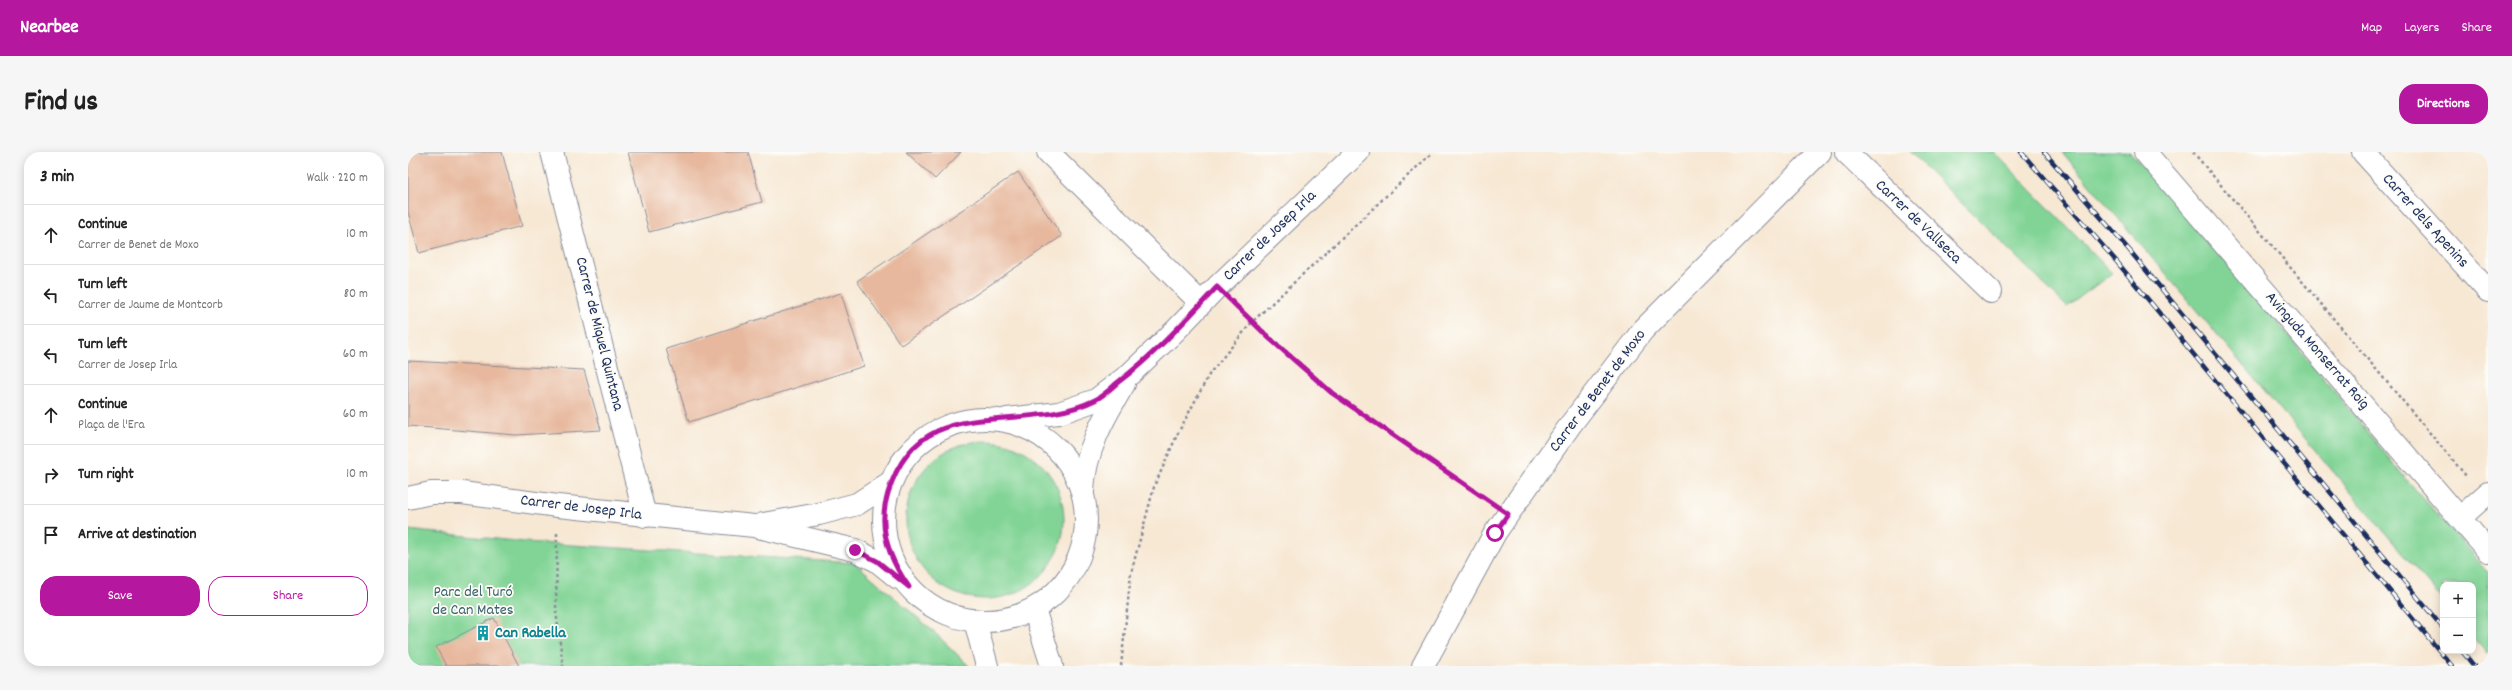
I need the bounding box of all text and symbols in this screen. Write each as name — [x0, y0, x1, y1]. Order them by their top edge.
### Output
text: Nearbee — [20, 15, 79, 42]
text: Map — [2361, 18, 2382, 38]
text: Layers — [2404, 18, 2439, 38]
text: Share — [2461, 18, 2492, 38]
text: Find us — [24, 84, 98, 124]
button: Directions — [2399, 84, 2488, 124]
text: 3 min — [40, 166, 74, 190]
text: Walk · 220 m — [307, 169, 368, 188]
street label: Carrer dels Apenins — [2376, 169, 2474, 274]
street label: Carrer de Vallseca — [1869, 175, 1967, 270]
street label: Carrer de Josep Irla — [1218, 185, 1322, 287]
text: Continue — [78, 214, 127, 236]
icon: ahead — [40, 224, 62, 246]
text: 10 m — [346, 225, 368, 244]
text: Carrer de Benet de Moxo — [78, 236, 199, 255]
street label: Carrer de Miquel Quintana — [569, 255, 629, 414]
text: Turn left — [78, 274, 127, 296]
icon: left — [40, 284, 62, 306]
text: 80 m — [344, 285, 368, 304]
street label: Avinguda Monserrat Roig — [2259, 287, 2375, 415]
text: Carrer de Jaume de Montcorb — [78, 296, 223, 315]
street label: Carrer de Benet de Moxo — [1544, 325, 1652, 457]
text: Turn left — [78, 334, 127, 356]
icon: left — [40, 344, 62, 366]
text: 60 m — [343, 345, 368, 364]
text: Carrer de Josep Irla — [78, 356, 177, 375]
text: Continue — [78, 394, 127, 416]
icon: ahead — [40, 404, 62, 426]
text: 60 m — [343, 405, 368, 424]
text: Plaça de l'Era — [78, 416, 145, 435]
icon: right — [40, 464, 62, 486]
text: Turn right — [78, 464, 134, 486]
text: 10 m — [346, 465, 368, 484]
street label: Carrer de Josep Irla — [519, 489, 643, 527]
icon: arrive — [40, 524, 62, 546]
text: Arrive at destination — [78, 524, 196, 546]
route start — [1486, 524, 1504, 542]
route end — [846, 541, 864, 559]
button: Save — [40, 576, 200, 616]
button: Share — [208, 576, 368, 616]
park label: Parc del Turó de Can Mates — [432, 581, 514, 622]
map controls — [2440, 582, 2476, 654]
button: + — [2440, 582, 2476, 618]
button: − — [2440, 618, 2476, 654]
place label: Can Rabella — [495, 622, 567, 645]
building icon: Can Rabella — [474, 624, 492, 642]

